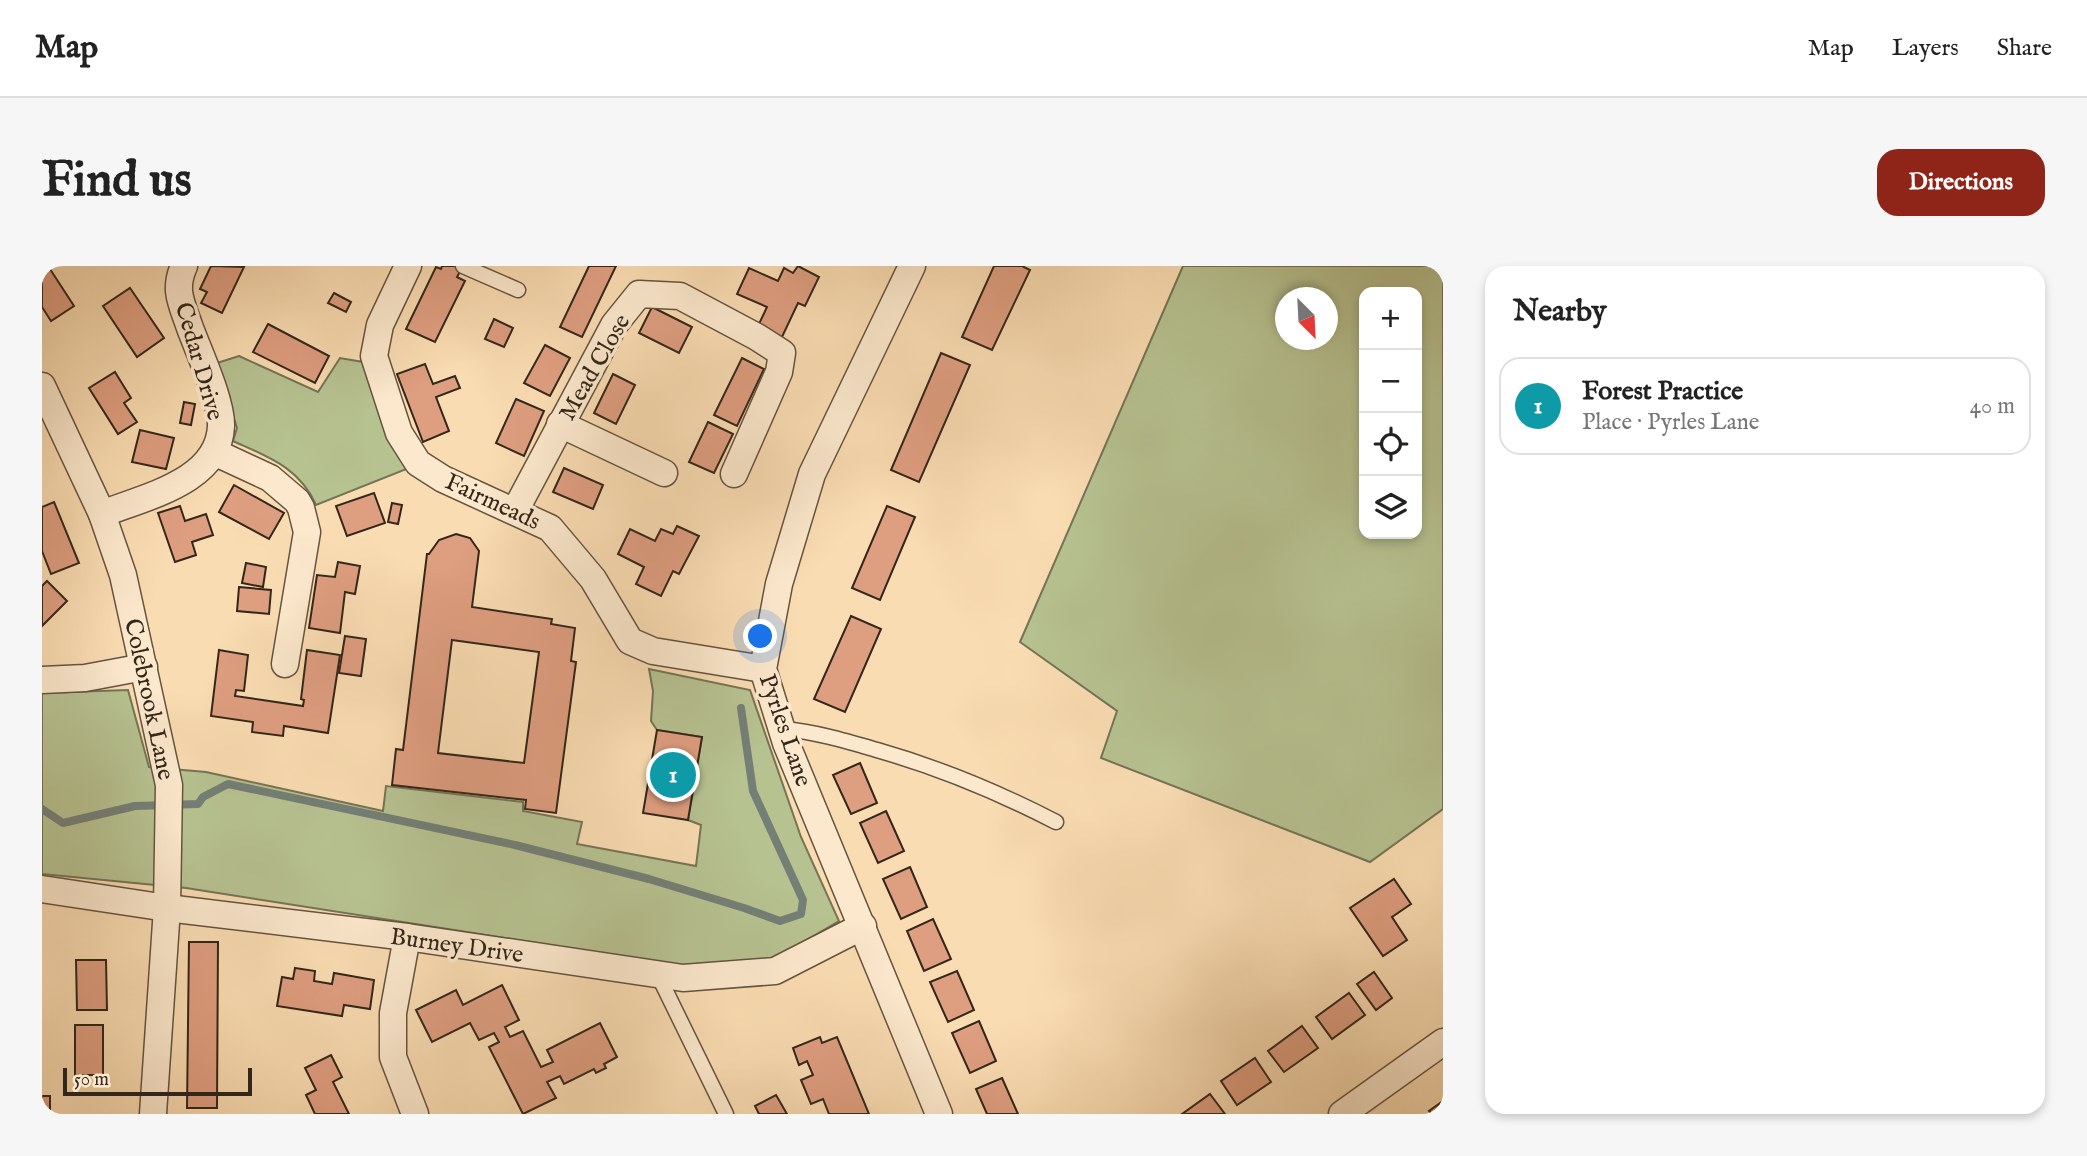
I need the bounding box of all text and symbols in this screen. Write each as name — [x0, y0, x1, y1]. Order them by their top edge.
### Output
text: Map — [35, 27, 98, 69]
text: Map — [1808, 33, 1854, 64]
text: Layers — [1892, 33, 1959, 64]
text: Share — [1997, 33, 2052, 64]
button: Directions — [1877, 149, 2045, 216]
text: Find us — [42, 151, 192, 213]
north arrow — [1275, 287, 1338, 350]
map controls — [1359, 287, 1422, 539]
button: + — [1359, 287, 1422, 350]
text: Nearby — [1513, 293, 1606, 331]
street label: Cedar Drive — [167, 299, 230, 424]
street label: Mead Close — [552, 309, 638, 426]
button: − — [1359, 350, 1422, 413]
text: Forest Practice — [1582, 375, 1743, 408]
text: 1 — [1534, 392, 1542, 421]
text: 40 m — [1970, 392, 2015, 421]
text: Place · Pyrles Lane — [1582, 408, 1759, 437]
button: locate — [1359, 413, 1422, 476]
street label: Fairmeads — [440, 467, 545, 538]
button: layers — [1359, 476, 1422, 539]
street label: Colebrook Lane — [116, 616, 181, 783]
your location — [743, 619, 777, 653]
street label: Pyrles Lane — [751, 670, 818, 791]
pin: 1 — [650, 749, 696, 801]
street label: Burney Drive — [388, 922, 525, 971]
scale bar — [63, 1065, 252, 1097]
text: 50 m — [74, 1068, 109, 1092]

